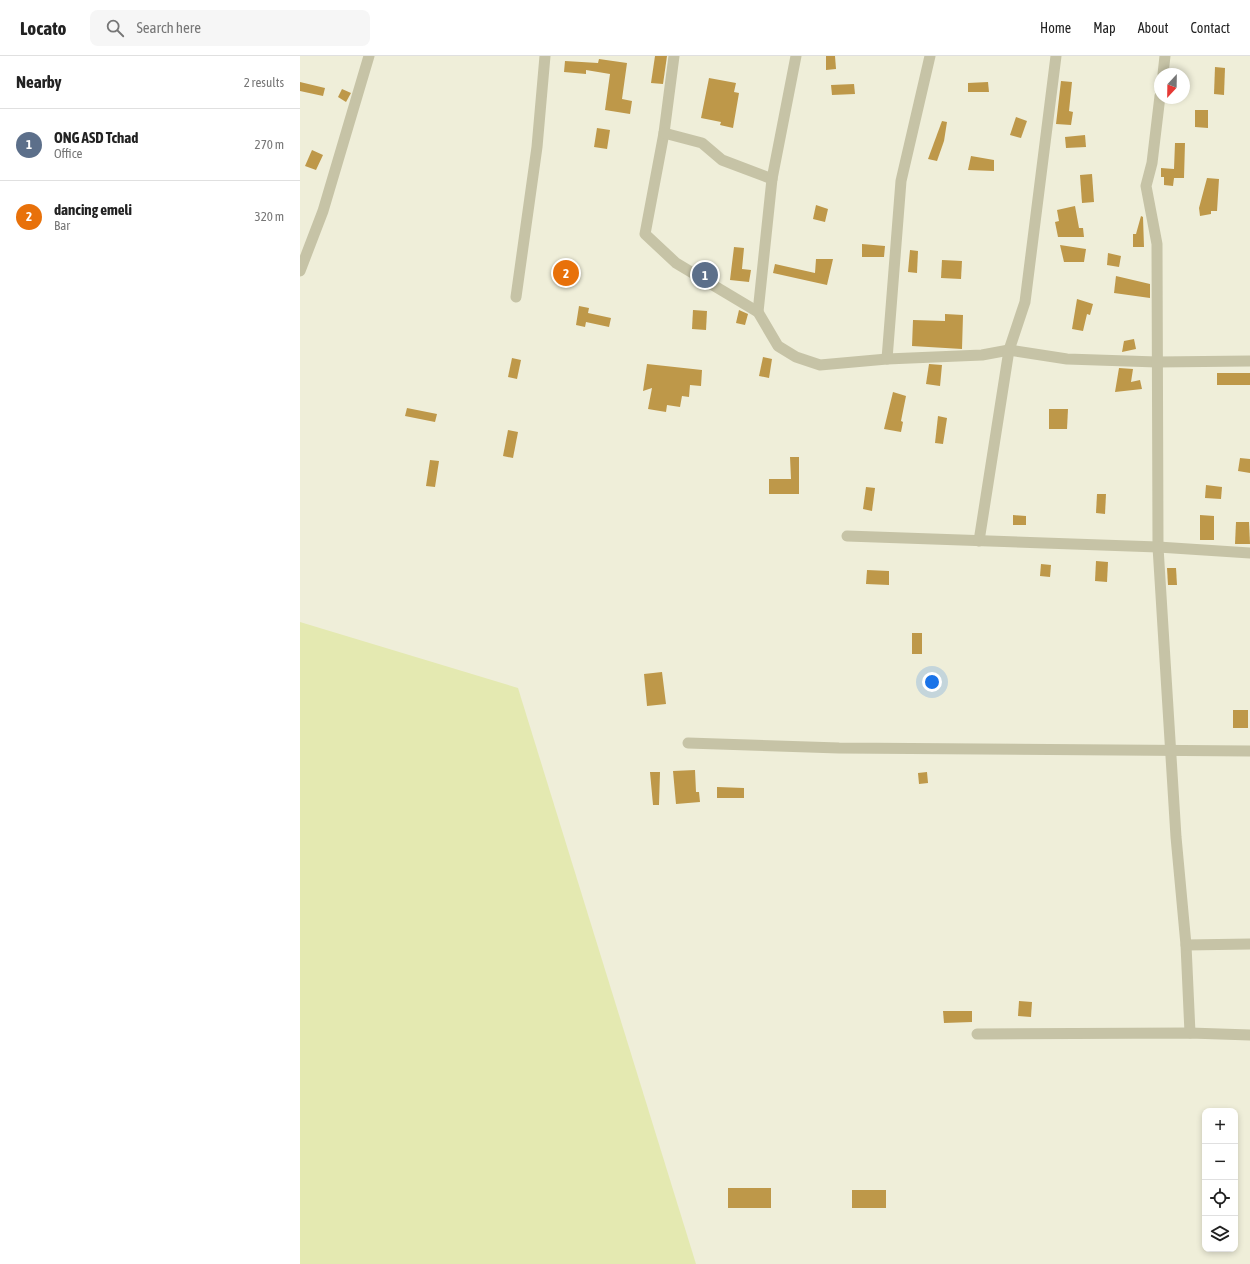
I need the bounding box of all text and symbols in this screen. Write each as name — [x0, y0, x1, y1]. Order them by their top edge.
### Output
search box — [90, 10, 370, 46]
text: Locato — [20, 17, 66, 39]
icon: search — [104, 17, 126, 39]
text: Search here — [136, 19, 201, 36]
text: Home — [1040, 20, 1071, 36]
text: Map — [1093, 20, 1116, 36]
text: About — [1138, 20, 1169, 36]
text: Contact — [1191, 20, 1230, 36]
north arrow — [1154, 68, 1190, 104]
text: Nearby — [16, 72, 62, 92]
text: 2 results — [244, 75, 284, 90]
text: ONG ASD Tchad — [54, 129, 138, 146]
text: 1 — [26, 137, 32, 152]
text: 270 m — [255, 137, 284, 152]
text: Office — [54, 146, 82, 161]
text: dancing emeli — [54, 201, 132, 218]
text: 2 — [26, 209, 32, 224]
text: 320 m — [255, 209, 284, 224]
text: Bar — [54, 218, 70, 233]
pin: 2 — [553, 258, 579, 288]
pin: 1 — [692, 260, 718, 290]
your location — [922, 672, 942, 692]
map controls — [1202, 1108, 1238, 1252]
button: + — [1202, 1108, 1238, 1144]
button: − — [1202, 1144, 1238, 1180]
button: locate — [1202, 1180, 1238, 1216]
button: layers — [1202, 1216, 1238, 1252]

